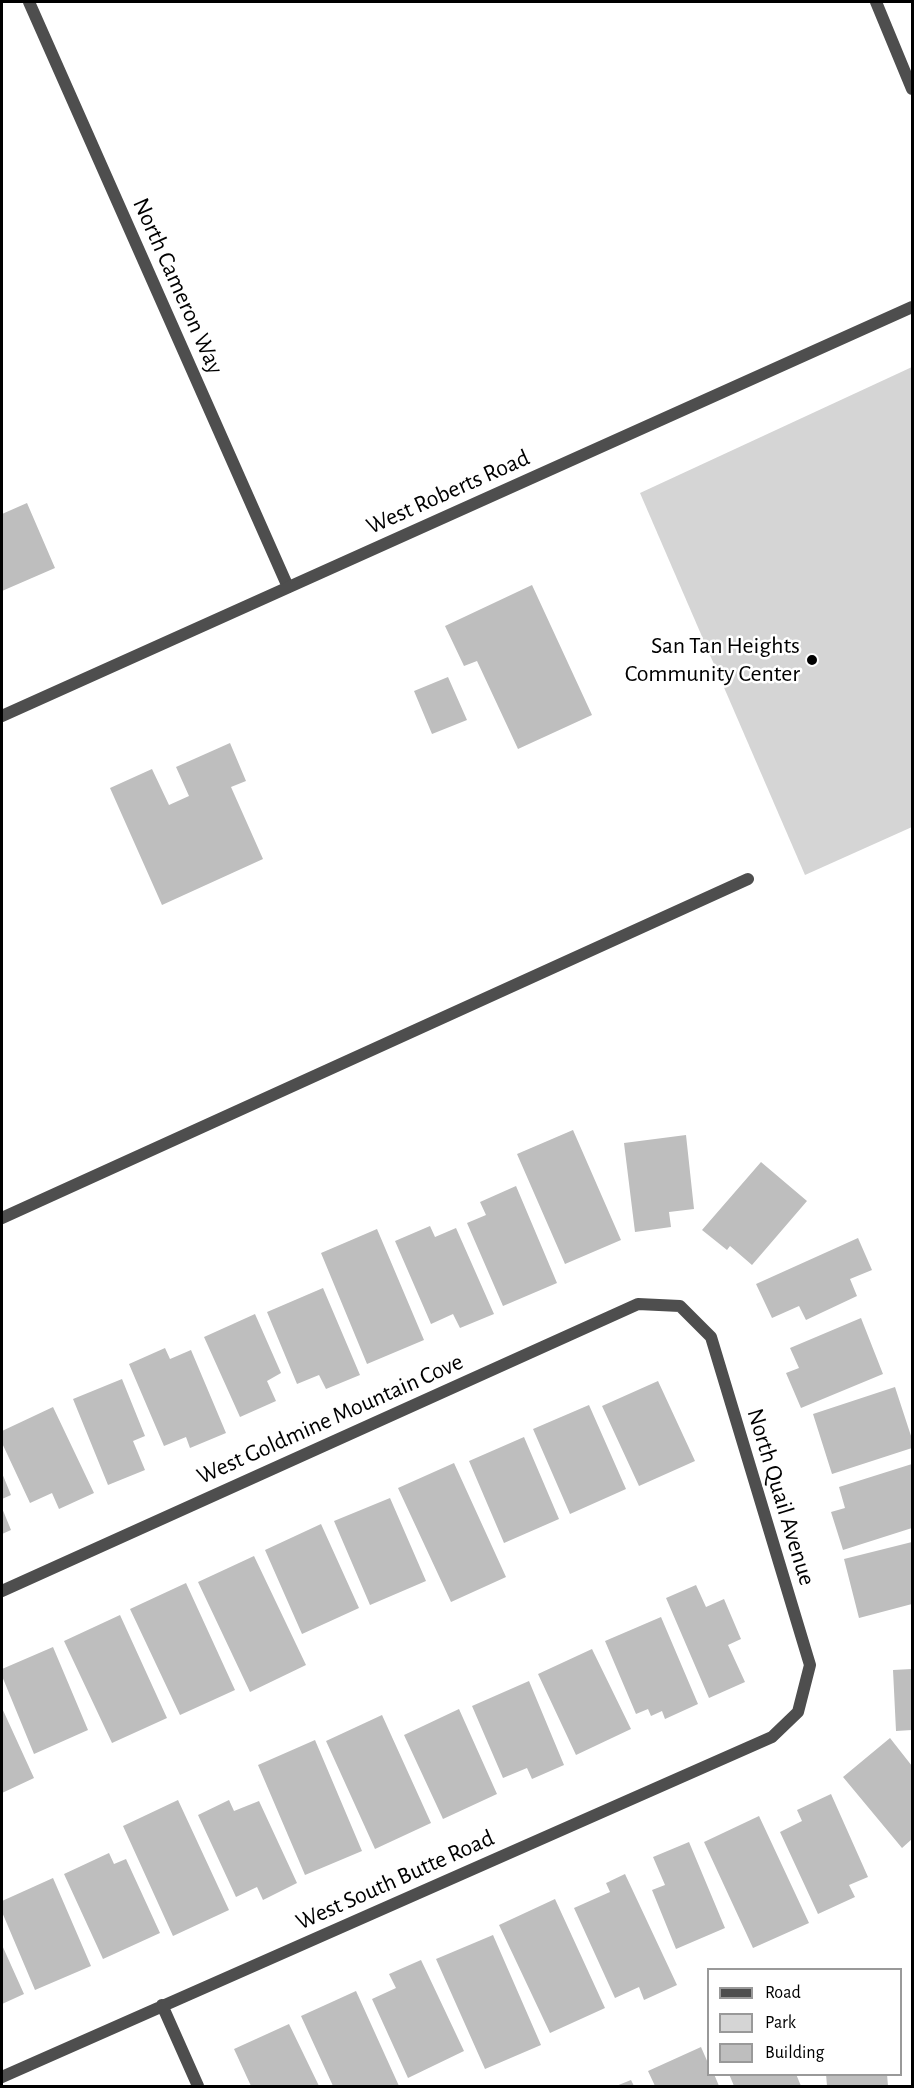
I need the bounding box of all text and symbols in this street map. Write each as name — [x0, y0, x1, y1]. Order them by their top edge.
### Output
street label: North Cameron Way — [126, 194, 230, 378]
street label: West Roberts Road — [362, 443, 534, 541]
place label: San Tan Heights Community Center — [625, 632, 800, 688]
marker: San Tan Heights Community Center — [805, 653, 819, 667]
street label: West Goldmine Mountain Cove — [192, 1347, 468, 1491]
street label: North Quail Avenue — [740, 1405, 822, 1589]
street label: West South Butte Road — [291, 1823, 499, 1937]
legend — [707, 1968, 902, 2076]
text: Road — [765, 1984, 801, 2002]
text: Park — [765, 2014, 796, 2032]
text: Building — [765, 2044, 824, 2062]

